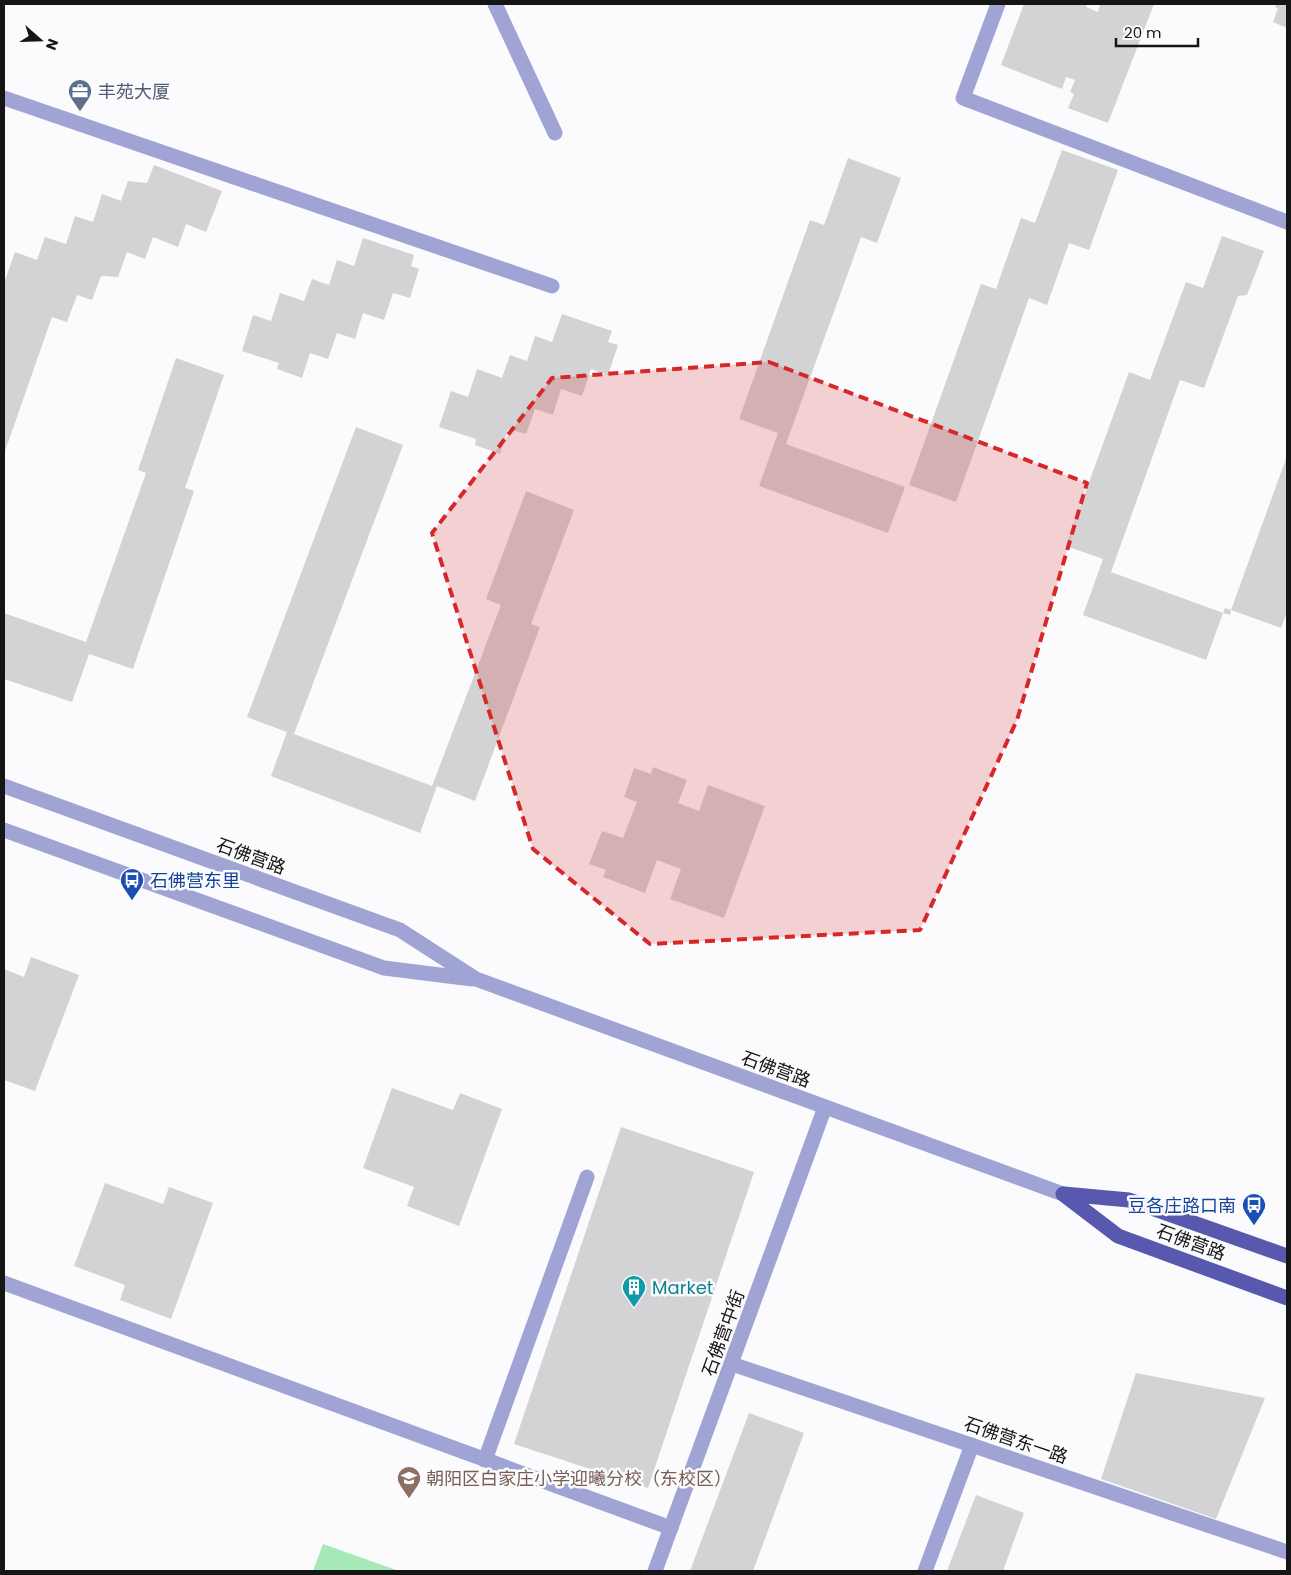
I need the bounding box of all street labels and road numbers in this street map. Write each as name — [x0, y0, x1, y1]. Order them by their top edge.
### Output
street label: 石佛营路 — [213, 832, 289, 880]
street label: 石佛营路 — [738, 1045, 814, 1093]
street label: 石佛营路 — [1153, 1218, 1229, 1266]
street label: 石佛营中街 — [696, 1286, 750, 1380]
street label: 石佛营东一路 — [961, 1411, 1071, 1469]

